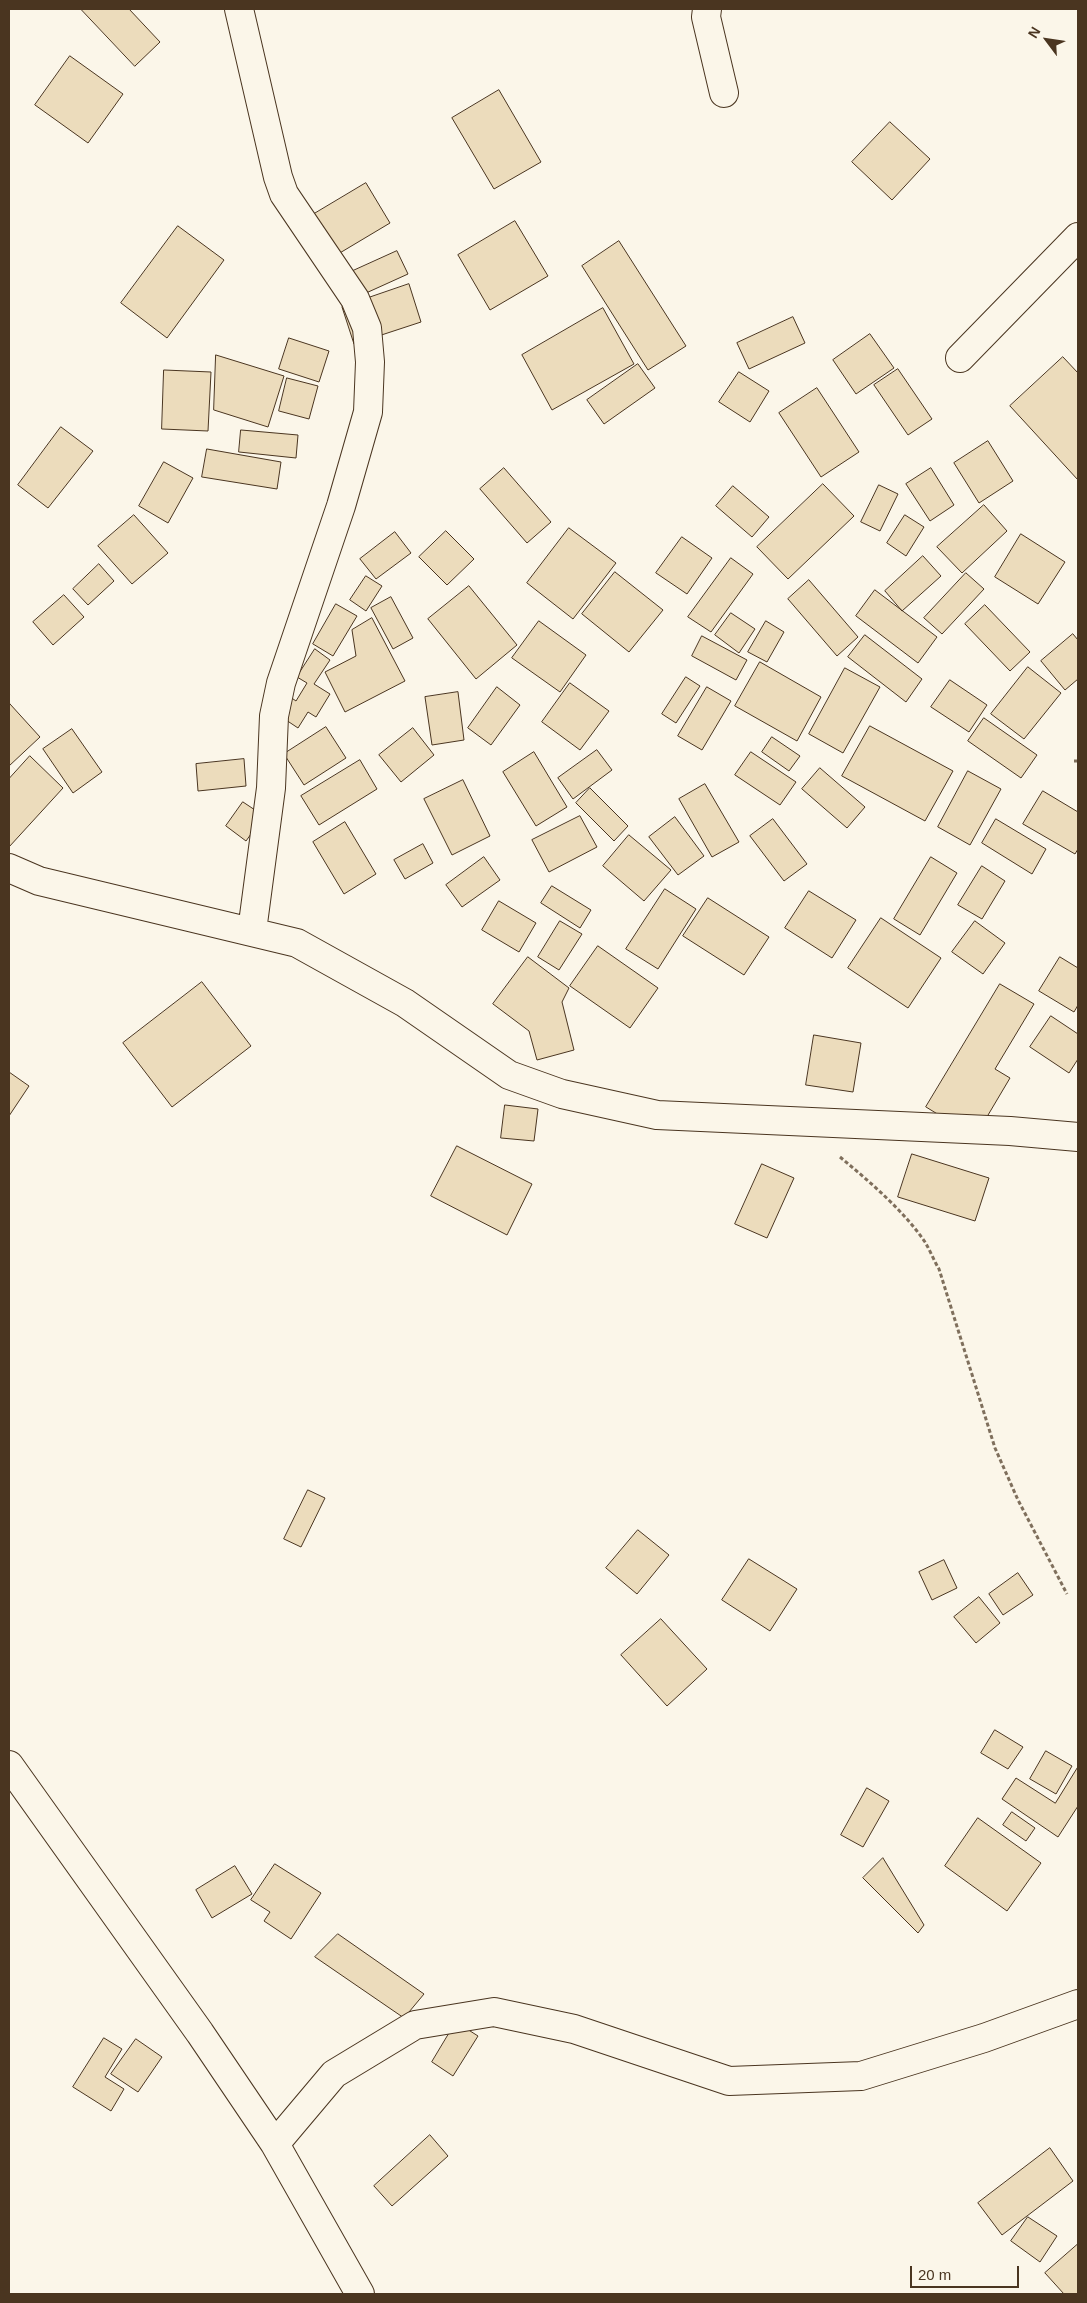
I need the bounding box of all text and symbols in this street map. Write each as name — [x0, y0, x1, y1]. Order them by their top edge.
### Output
north arrow — [1022, 15, 1072, 65]
text: N — [1025, 24, 1044, 41]
scale bar — [912, 2256, 1021, 2288]
text: 20 m — [918, 2266, 951, 2283]

